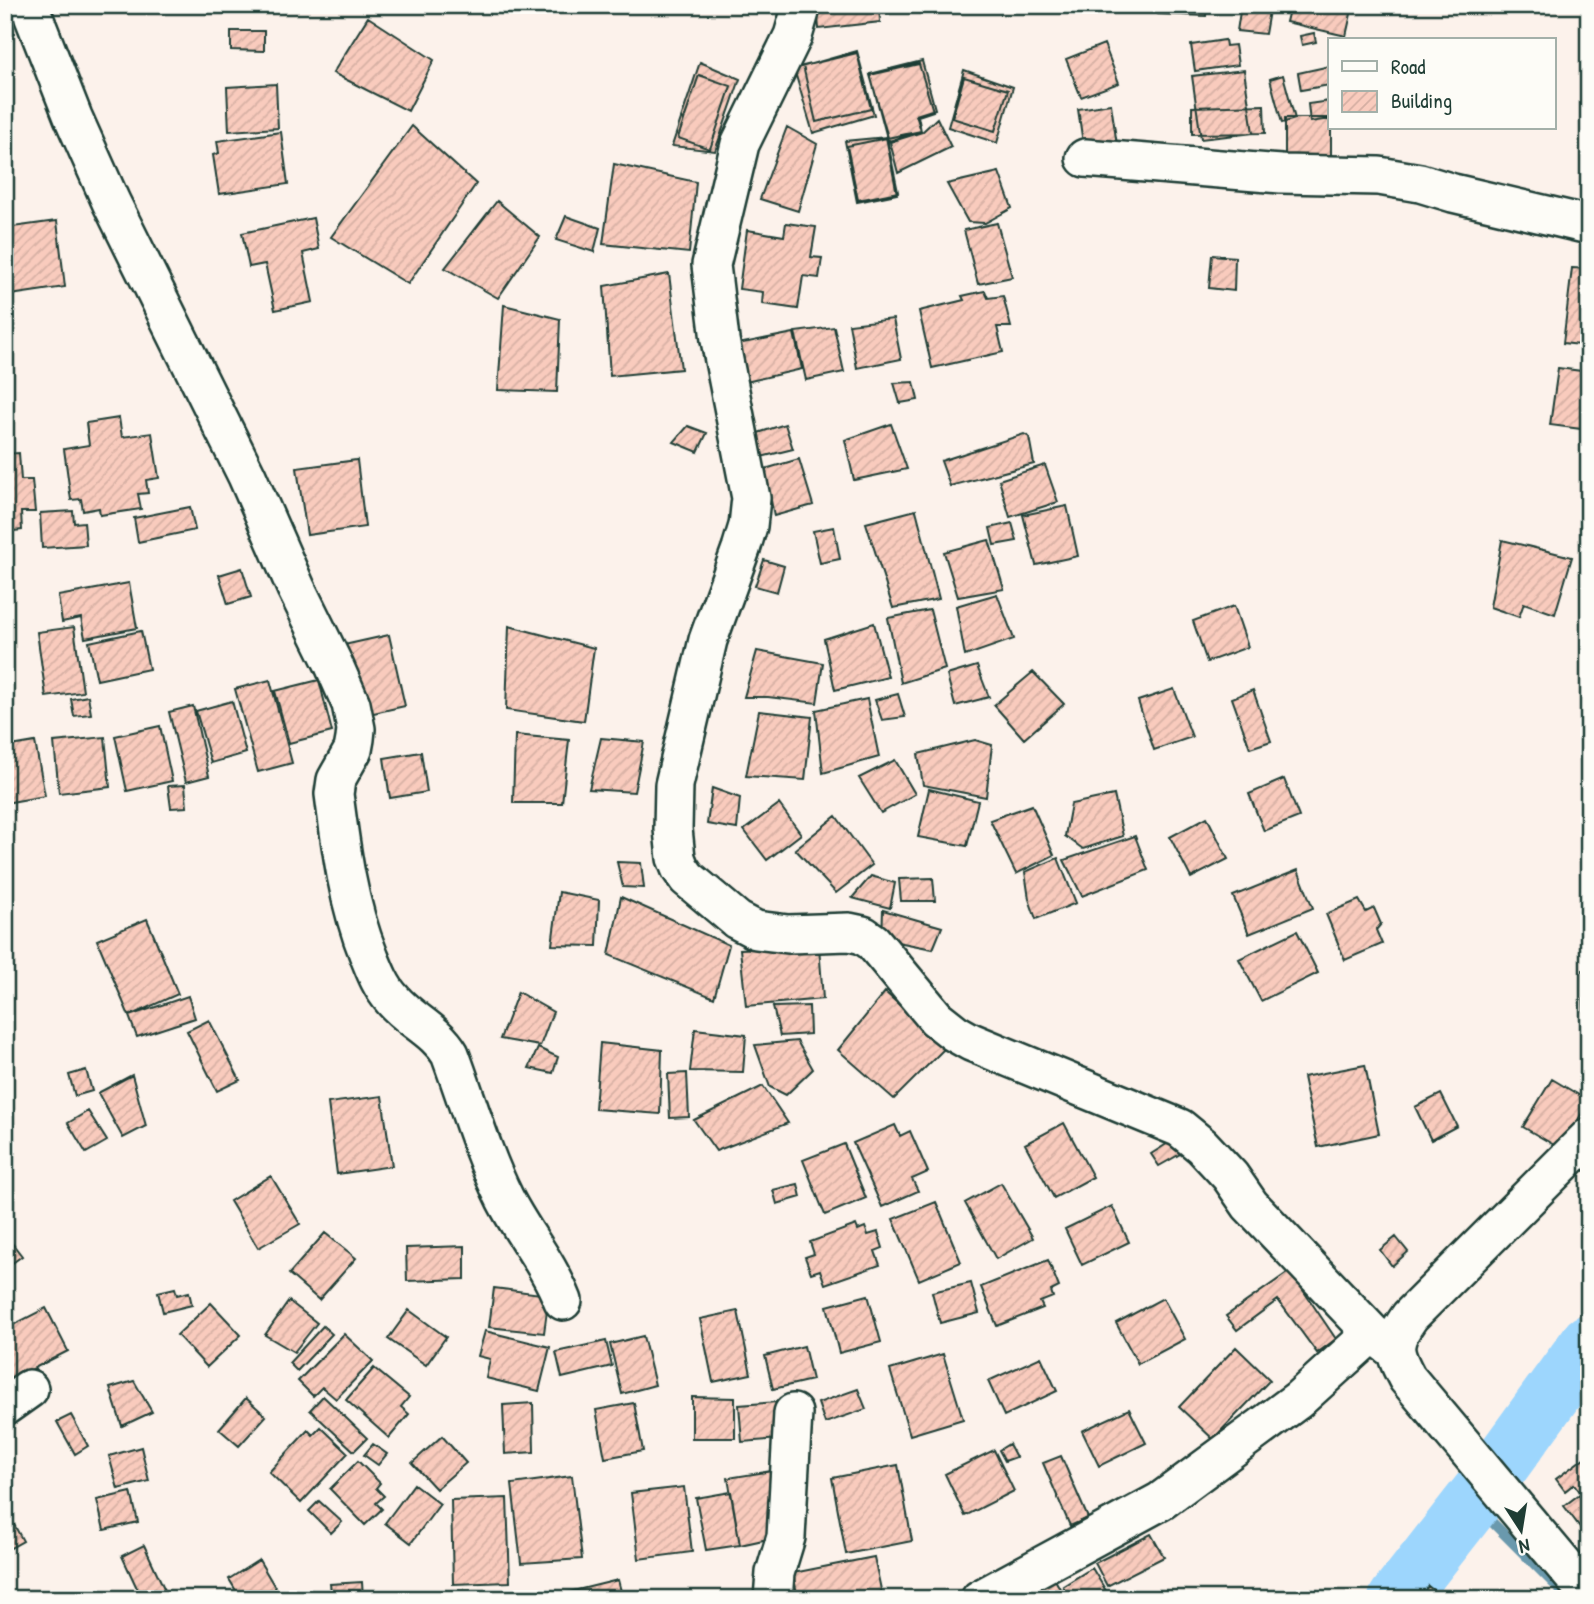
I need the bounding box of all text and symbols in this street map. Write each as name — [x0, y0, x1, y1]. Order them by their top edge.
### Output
legend — [1328, 38, 1556, 130]
text: Road — [1391, 52, 1425, 81]
text: Building — [1391, 86, 1452, 115]
north arrow — [1486, 1496, 1556, 1566]
text: N — [1517, 1533, 1532, 1560]

